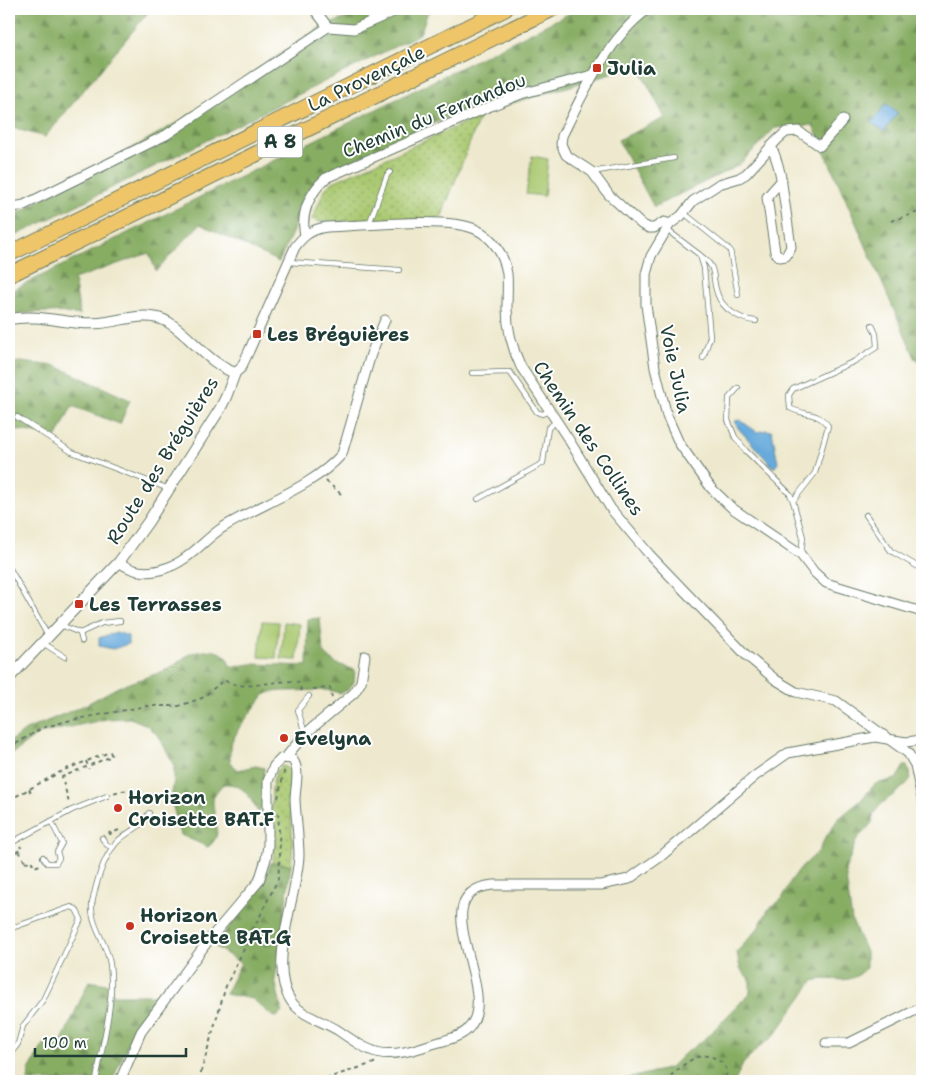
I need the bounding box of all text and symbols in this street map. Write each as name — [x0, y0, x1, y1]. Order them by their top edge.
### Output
street label: La Provençale — [303, 39, 429, 118]
place label: Julia — [607, 56, 656, 81]
marker: Julia — [591, 62, 603, 74]
street label: Chemin du Ferrandou — [339, 67, 530, 164]
road number: A 8 — [258, 126, 302, 158]
place label: Les Bréguières — [267, 322, 409, 347]
street label: Voie Julia — [654, 323, 697, 416]
marker: Les Bréguières — [251, 328, 263, 340]
street label: Chemin des Collines — [527, 356, 650, 521]
street label: Route des Bréguières — [101, 372, 224, 549]
place label: Les Terrasses — [89, 592, 222, 617]
marker: Les Terrasses — [73, 598, 85, 610]
place label: Evelyna — [294, 726, 371, 751]
marker: Evelyna — [278, 732, 290, 744]
place label: Horizon Croisette BAT.F — [128, 785, 274, 832]
marker: Horizon Croisette BAT.F — [112, 802, 124, 814]
place label: Horizon Croisette BAT.G — [140, 903, 291, 950]
marker: Horizon Croisette BAT.G — [124, 920, 136, 932]
scale bar — [35, 1025, 186, 1057]
text: 100 m — [42, 1033, 87, 1053]

